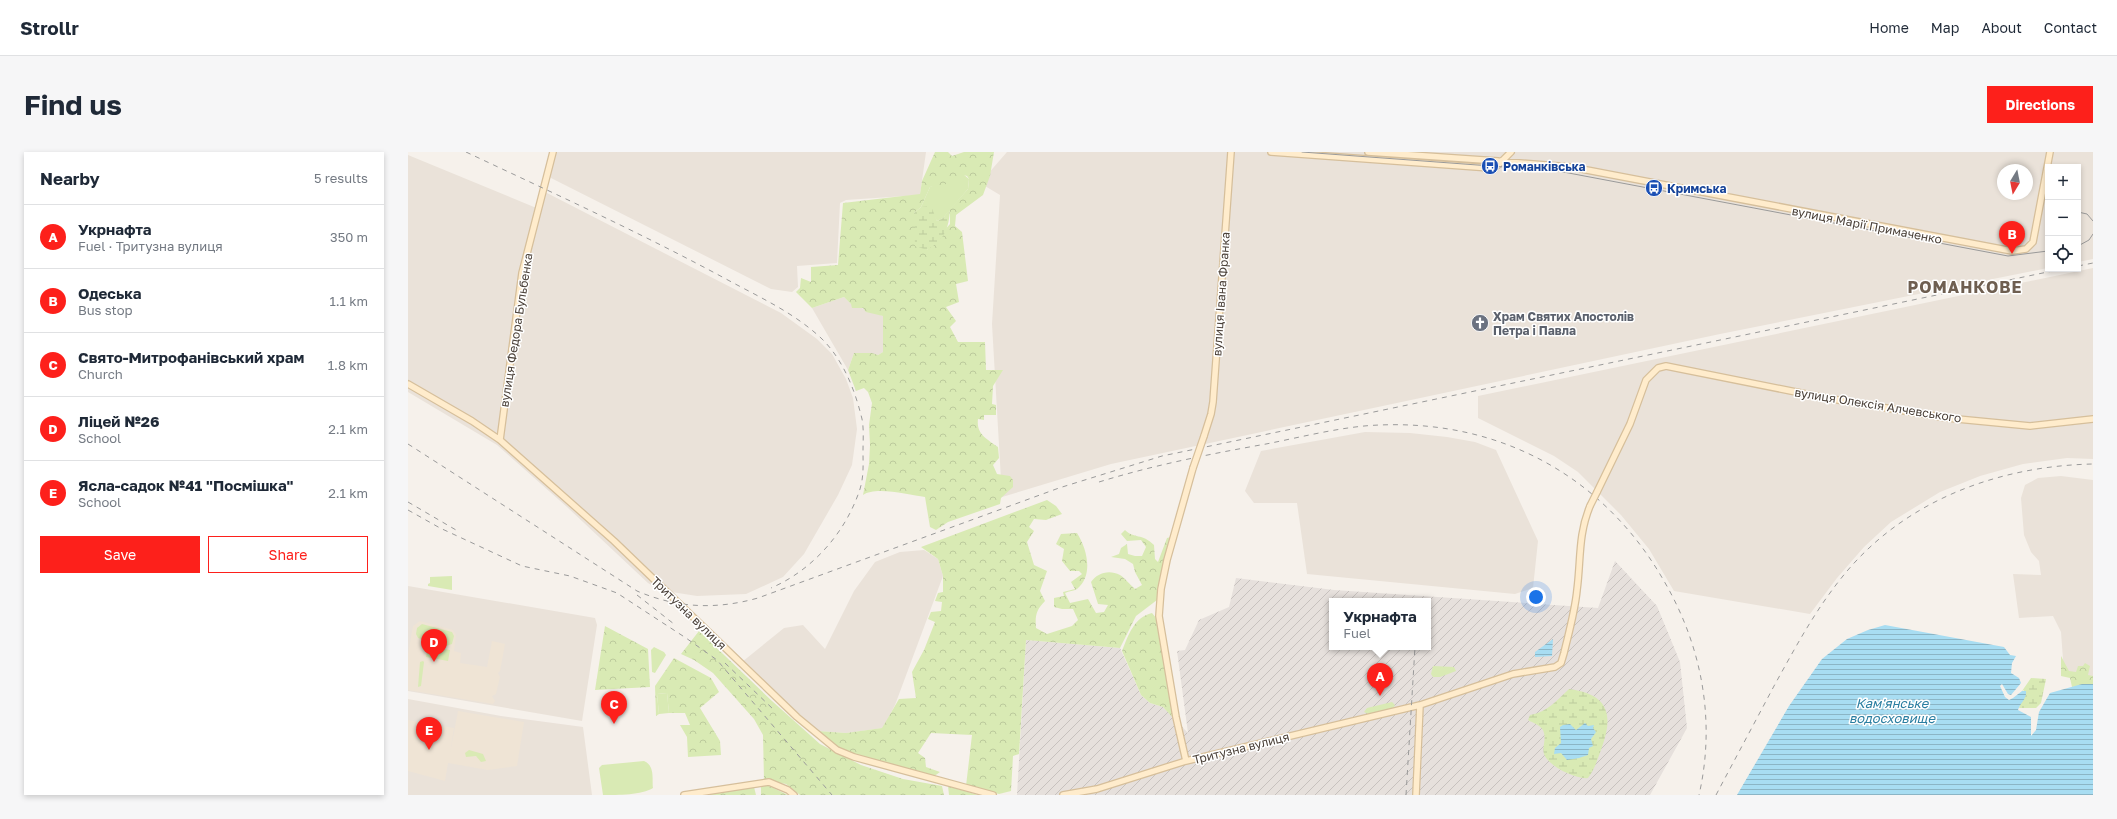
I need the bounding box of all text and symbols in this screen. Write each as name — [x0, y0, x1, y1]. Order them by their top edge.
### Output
text: Strollr — [20, 16, 79, 39]
text: Home — [1869, 19, 1909, 36]
text: Map — [1931, 19, 1959, 36]
text: About — [1981, 19, 2022, 36]
text: Contact — [2044, 19, 2097, 36]
button: Directions — [1987, 86, 2093, 123]
text: Find us — [24, 88, 122, 121]
bus stop icon: Романківська — [1480, 156, 1500, 176]
place label: Романківська — [1503, 159, 1586, 174]
north arrow — [1997, 164, 2033, 200]
map controls — [2045, 164, 2081, 272]
button: + — [2045, 164, 2081, 200]
text: Nearby — [40, 168, 100, 189]
text: 5 results — [314, 170, 368, 186]
bus stop icon: Кримська — [1644, 178, 1664, 198]
place label: Кримська — [1667, 181, 1727, 196]
button: − — [2045, 200, 2081, 236]
street label: вулиця Марії Примаченко — [1791, 203, 1943, 247]
text: Укрнафта — [78, 220, 151, 238]
pin: B — [1999, 221, 2025, 254]
text: A — [48, 229, 58, 245]
text: 350 m — [330, 229, 368, 245]
street label: вулиця Івана Франка — [1209, 231, 1233, 357]
button: locate — [2045, 236, 2081, 272]
text: Fuel · Тритузна вулиця — [78, 238, 223, 254]
street label: вулиця Федора Бульбенка — [496, 252, 536, 408]
district label: РОМАНКОВЕ — [1908, 277, 2023, 297]
text: Одеська — [78, 284, 141, 302]
text: B — [48, 293, 58, 309]
text: 1.1 km — [329, 293, 368, 309]
text: Bus stop — [78, 302, 133, 318]
place label: Храм Святих Апостолів Петра і Павла — [1493, 309, 1634, 338]
church icon: Храм Святих Апостолів Петра і Павла — [1470, 313, 1490, 333]
text: Свято-Митрофанівський храм — [78, 348, 304, 366]
text: C — [48, 357, 58, 373]
text: 1.8 km — [328, 357, 368, 373]
text: Church — [78, 366, 123, 382]
street label: вулиця Олексія Алчевського — [1794, 384, 1962, 426]
text: Ліцей №26 — [78, 412, 160, 430]
text: D — [48, 421, 58, 437]
text: 2.1 km — [328, 421, 368, 437]
text: School — [78, 430, 121, 446]
text: Ясла-садок №41 "Посмішка" — [78, 476, 293, 494]
text: E — [49, 485, 57, 501]
text: 2.1 km — [328, 485, 368, 501]
text: School — [78, 494, 121, 510]
button: Save — [40, 536, 200, 573]
button: Share — [208, 536, 368, 573]
street label: Тритузна вулиця — [648, 573, 730, 653]
your location — [1526, 587, 1546, 607]
popup — [1329, 598, 1431, 650]
text: Укрнафта — [1343, 607, 1417, 625]
text: Fuel — [1343, 625, 1371, 641]
pin: D — [421, 629, 447, 662]
pin: A — [1367, 663, 1393, 696]
pin: C — [601, 691, 627, 724]
water label: Кам'янське водосховище — [1849, 695, 1936, 726]
pin: E — [416, 717, 442, 750]
street label: Тритузна вулиця — [1191, 729, 1291, 767]

